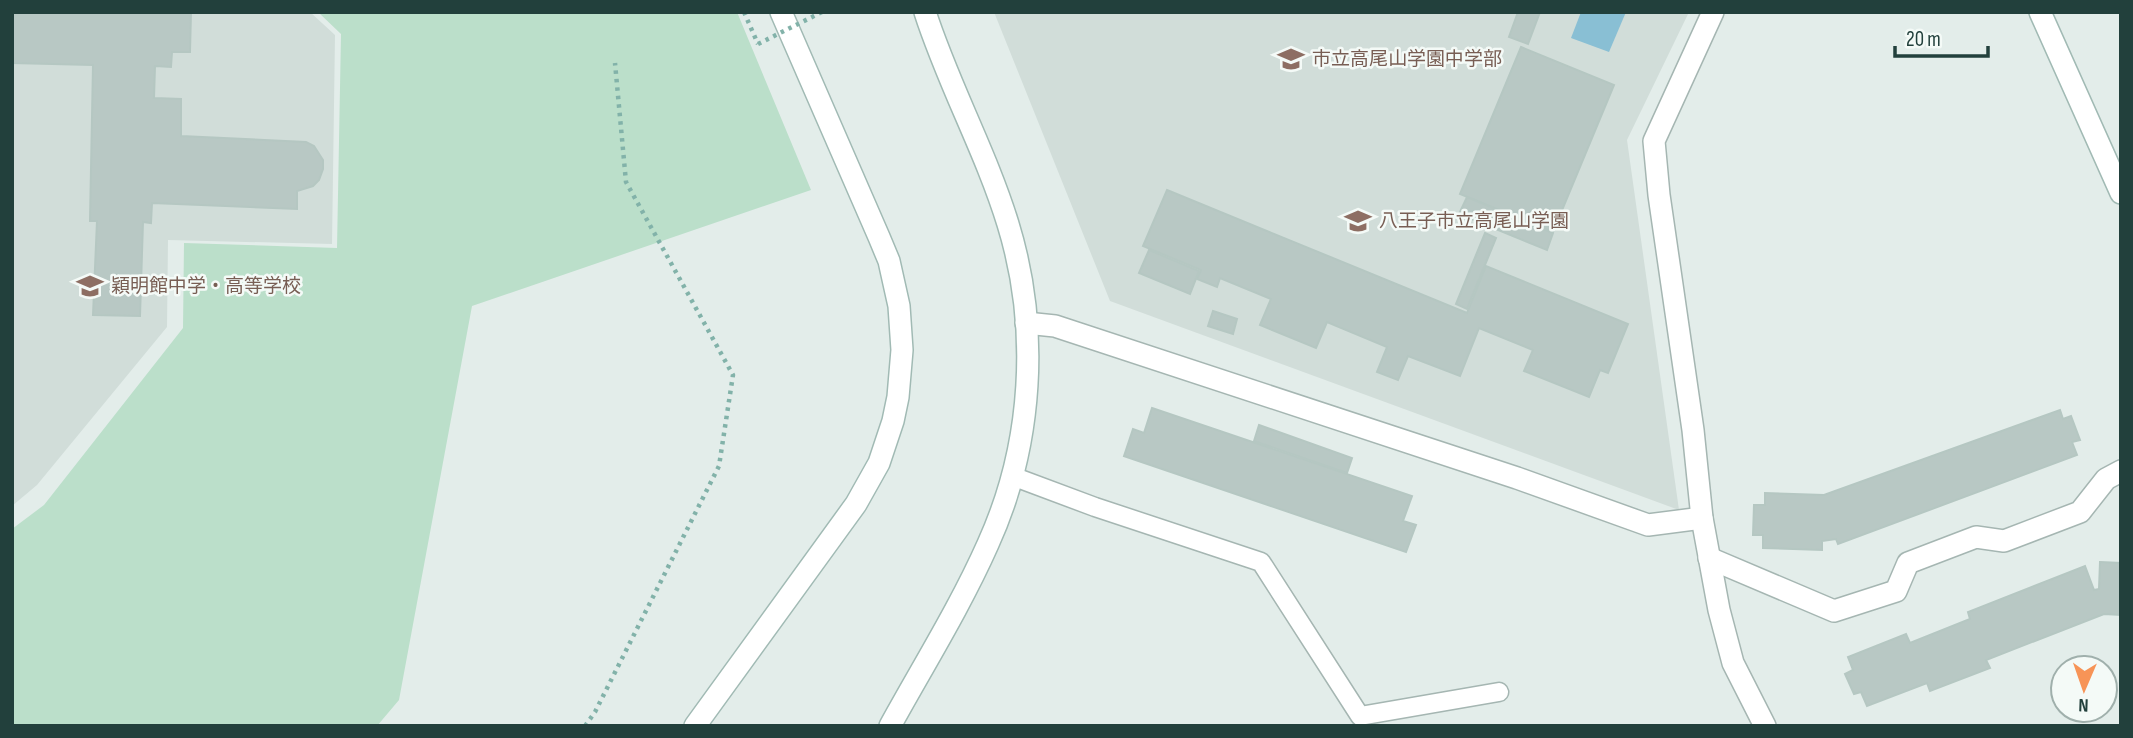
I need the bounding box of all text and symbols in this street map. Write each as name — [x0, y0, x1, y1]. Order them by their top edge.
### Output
scale bar — [1895, 14, 1988, 58]
text: 20 m — [1906, 27, 1941, 52]
school or university icon: 市立高尾山学園中学部 — [1276, 44, 1306, 74]
place label: 市立高尾山学園中学部 — [1312, 48, 1502, 71]
school or university icon: 八王子市立高尾山学園 — [1343, 206, 1373, 236]
place label: 八王子市立高尾山学園 — [1379, 210, 1569, 233]
school or university icon: 穎明館中学・高等学校 — [75, 271, 105, 301]
place label: 穎明館中学・高等学校 — [111, 275, 301, 298]
north arrow — [2049, 654, 2119, 724]
text: N — [2078, 693, 2089, 716]

